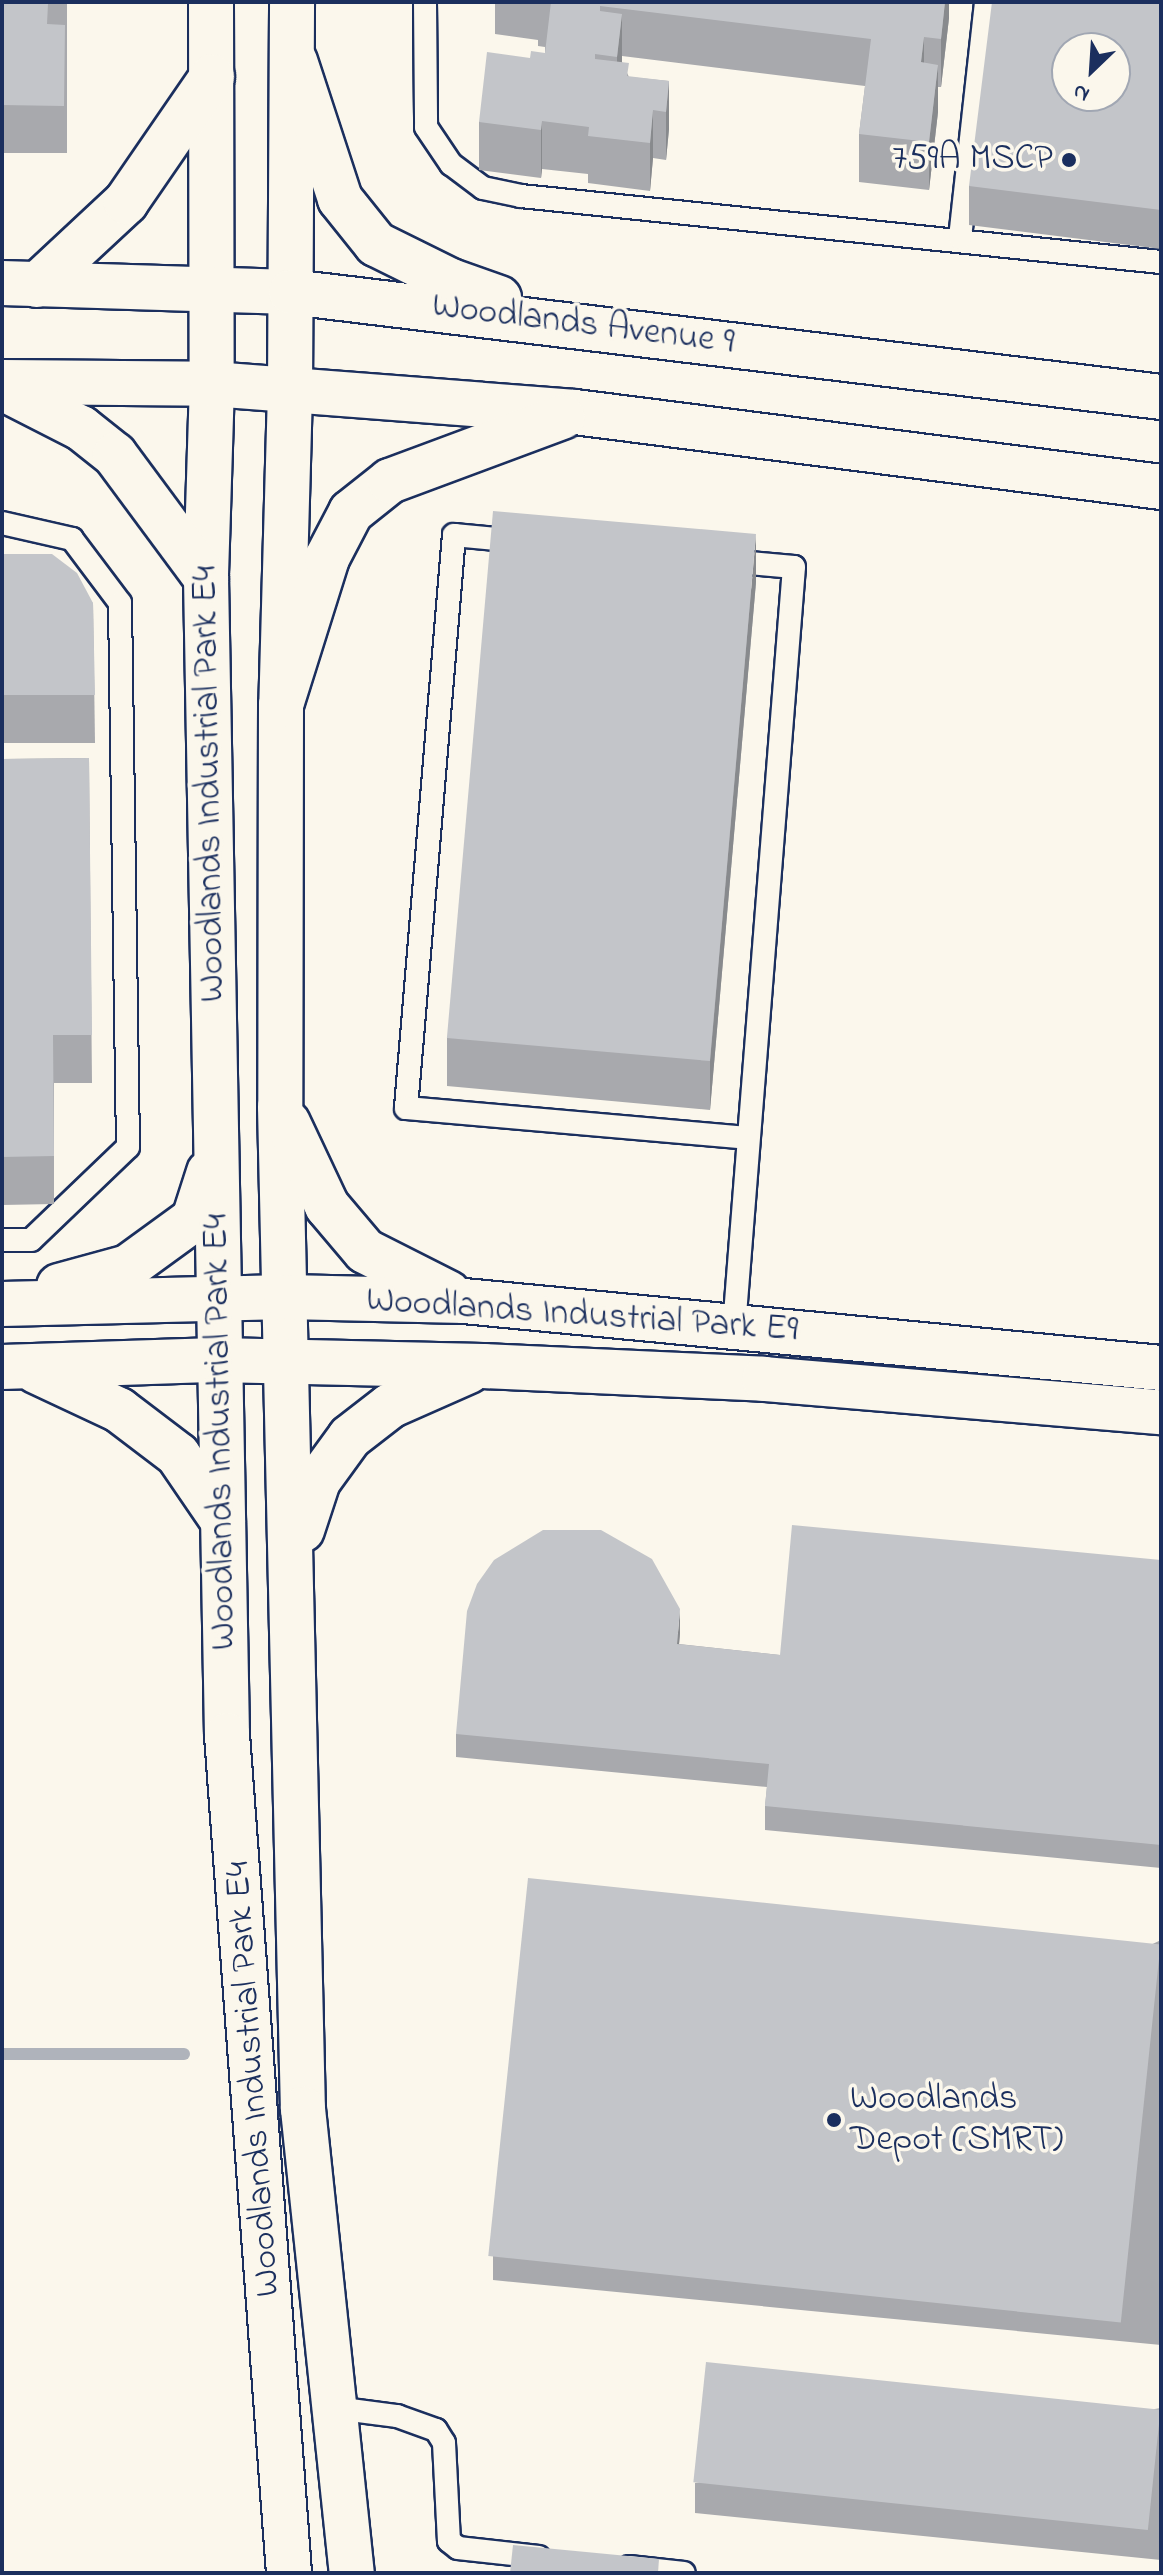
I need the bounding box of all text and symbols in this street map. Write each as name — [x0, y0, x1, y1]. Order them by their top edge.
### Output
north arrow — [1051, 32, 1131, 112]
text: N — [1068, 74, 1095, 110]
place label: 759A MSCP — [892, 138, 1053, 182]
marker: 759A MSCP — [1060, 151, 1078, 169]
street label: Woodlands Avenue 9 — [430, 285, 736, 365]
street label: Woodlands Industrial Park E4 — [185, 565, 235, 1003]
street label: Woodlands Industrial Park E4 — [196, 1213, 246, 1651]
street label: Woodlands Industrial Park E9 — [365, 1279, 799, 1353]
street label: Woodlands Industrial Park E4 — [217, 1860, 291, 2298]
place label: Woodlands Depot (SMRT) — [850, 2077, 1063, 2162]
marker: Woodlands Depot (SMRT) — [825, 2111, 843, 2129]

